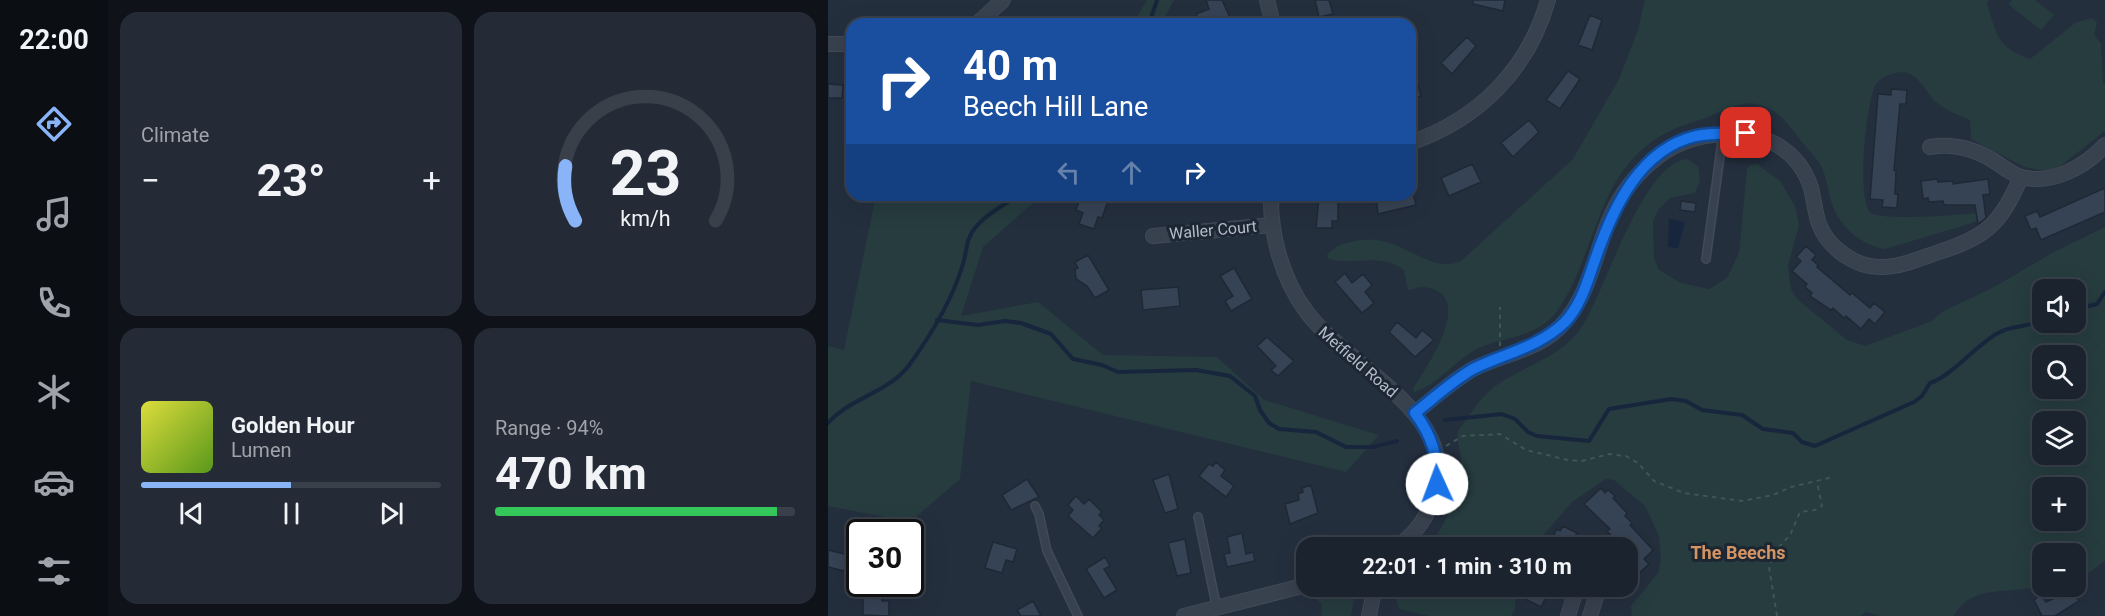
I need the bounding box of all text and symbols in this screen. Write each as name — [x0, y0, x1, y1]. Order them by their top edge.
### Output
text: 22:00 — [19, 24, 89, 56]
text: 40 m — [963, 41, 1058, 90]
icon: right — [864, 42, 942, 120]
text: Beech Hill Lane — [963, 91, 1148, 123]
icon: directions — [33, 103, 75, 145]
pin — [1720, 107, 1771, 158]
icon: arrive — [1729, 116, 1762, 149]
text: Climate — [141, 123, 209, 147]
text: 23 — [609, 137, 681, 210]
text: 23° — [256, 154, 326, 207]
icon: left — [1052, 156, 1085, 189]
icon: ahead — [1115, 156, 1148, 189]
icon: right — [1178, 156, 1211, 189]
text: − — [141, 161, 160, 200]
text: + — [422, 161, 441, 200]
icon: music — [33, 193, 75, 235]
text: km/h — [620, 206, 670, 231]
street label: Waller Court — [1168, 217, 1258, 243]
map controls — [2032, 279, 2086, 597]
button: sound — [2032, 279, 2086, 333]
icon: phone — [33, 282, 75, 324]
street label: Metfield Road — [1315, 322, 1401, 402]
button: search — [2032, 345, 2086, 399]
icon: climate — [33, 371, 75, 413]
button: layers — [2032, 411, 2086, 465]
text: Golden Hour — [231, 413, 355, 438]
text: Range · 94% — [495, 416, 603, 440]
text: Lumen — [231, 438, 292, 462]
text: 470 km — [495, 447, 647, 500]
position arrow — [1405, 452, 1469, 516]
icon: car — [33, 461, 75, 503]
button: + — [2032, 477, 2086, 531]
icon: previous — [175, 497, 208, 530]
icon: pause — [275, 497, 308, 530]
icon: next — [375, 497, 408, 530]
speed limit sign: 30 — [846, 519, 924, 597]
district label: The Beechs — [1690, 542, 1786, 563]
button: − — [2032, 543, 2086, 597]
icon: filters — [33, 550, 75, 592]
text: 22:01 · 1 min · 310 m — [1362, 554, 1572, 579]

